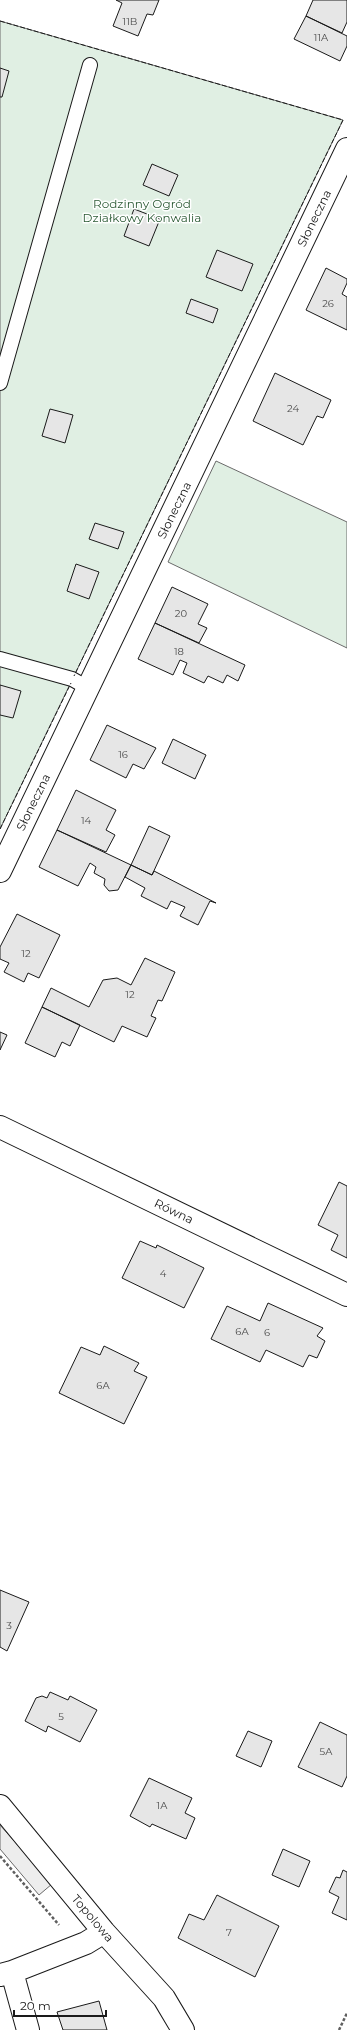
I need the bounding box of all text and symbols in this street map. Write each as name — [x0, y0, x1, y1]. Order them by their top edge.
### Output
house number: 11B — [123, 15, 137, 28]
house number: 11A — [314, 31, 329, 44]
street label: Słoneczna — [294, 187, 334, 249]
park label: Rodzinny Ogród Działkowy Konwalia — [83, 196, 201, 225]
house number: 26 — [322, 297, 334, 310]
house number: 24 — [287, 402, 299, 415]
street label: Słoneczna — [154, 479, 194, 541]
house number: 20 — [175, 607, 188, 620]
house number: 18 — [174, 645, 184, 658]
house number: 16 — [118, 748, 128, 761]
street label: Słoneczna — [13, 771, 53, 833]
house number: 14 — [81, 814, 91, 827]
house number: 12 — [21, 947, 31, 960]
house number: 12 — [125, 988, 135, 1001]
street label: Równa — [152, 1195, 196, 1227]
house number: 4 — [160, 1267, 167, 1280]
house number: 6A — [235, 1325, 249, 1338]
house number: 6 — [264, 1326, 270, 1339]
house number: 6A — [96, 1379, 110, 1392]
house number: 3 — [6, 1619, 12, 1632]
house number: 5 — [58, 1710, 64, 1723]
house number: 5A — [320, 1745, 333, 1758]
house number: 1A — [157, 1799, 168, 1812]
street label: Topolowa — [69, 1891, 117, 1945]
house number: 7 — [226, 1926, 232, 1939]
scale bar — [14, 1992, 106, 2018]
text: 20 m — [20, 1998, 51, 2013]

